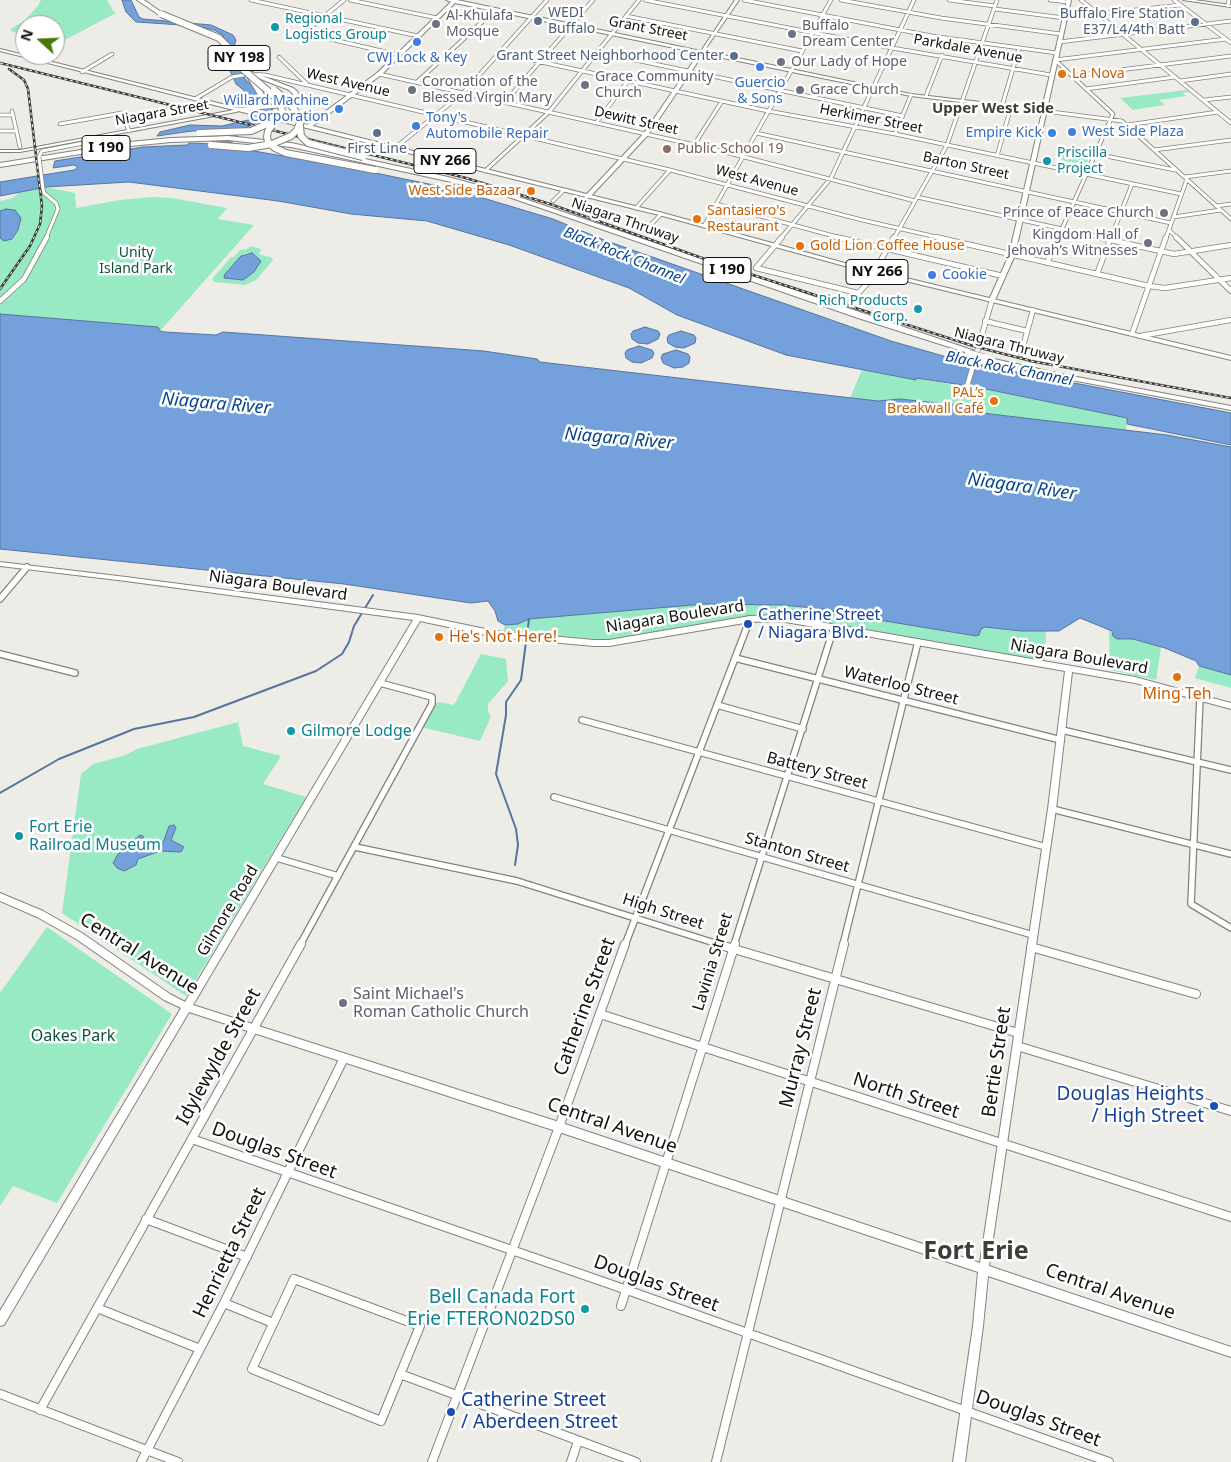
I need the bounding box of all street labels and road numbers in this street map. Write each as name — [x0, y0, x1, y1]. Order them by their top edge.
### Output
street label: Grant Street — [607, 13, 689, 45]
street label: Parkdale Avenue — [912, 31, 1024, 67]
road number: NY 198 — [208, 46, 270, 70]
street label: West Avenue — [305, 65, 391, 101]
street label: Niagara Street — [114, 97, 210, 129]
street label: Herkimer Street — [818, 101, 924, 137]
street label: Dewitt Street — [593, 103, 679, 139]
road number: I 190 — [82, 136, 130, 160]
road number: NY 266 — [414, 148, 476, 174]
street label: Barton Street — [921, 149, 1011, 183]
street label: West Avenue — [714, 162, 800, 200]
street label: Niagara Thruway — [569, 195, 681, 247]
road number: I 190 — [703, 258, 751, 282]
road number: NY 266 — [846, 260, 908, 284]
street label: Niagara Thruway — [952, 324, 1066, 368]
street label: Niagara Boulevard — [208, 567, 348, 605]
street label: Niagara Boulevard — [605, 597, 745, 637]
street label: Niagara Boulevard — [1009, 635, 1149, 679]
street label: Waterloo Street — [842, 663, 960, 709]
street label: Battery Street — [765, 748, 869, 794]
street label: Stanton Street — [743, 829, 851, 877]
street label: Gilmore Road — [193, 862, 263, 960]
street label: High Street — [620, 890, 706, 934]
street label: Central Avenue — [75, 908, 203, 1000]
street label: Lavinia Street — [689, 911, 737, 1013]
street label: Catherine Street — [549, 935, 621, 1079]
street label: Idylewylde Street — [172, 985, 266, 1129]
street label: Murray Street — [775, 986, 827, 1110]
street label: Bertie Street — [978, 1005, 1016, 1119]
street label: North Street — [850, 1068, 962, 1124]
street label: Central Avenue — [544, 1093, 680, 1159]
street label: Douglas Street — [208, 1118, 340, 1184]
street label: Henrietta Street — [189, 1184, 271, 1322]
street label: Douglas Street — [590, 1251, 722, 1317]
street label: Central Avenue — [1042, 1259, 1178, 1325]
street label: Douglas Street — [972, 1386, 1104, 1452]

